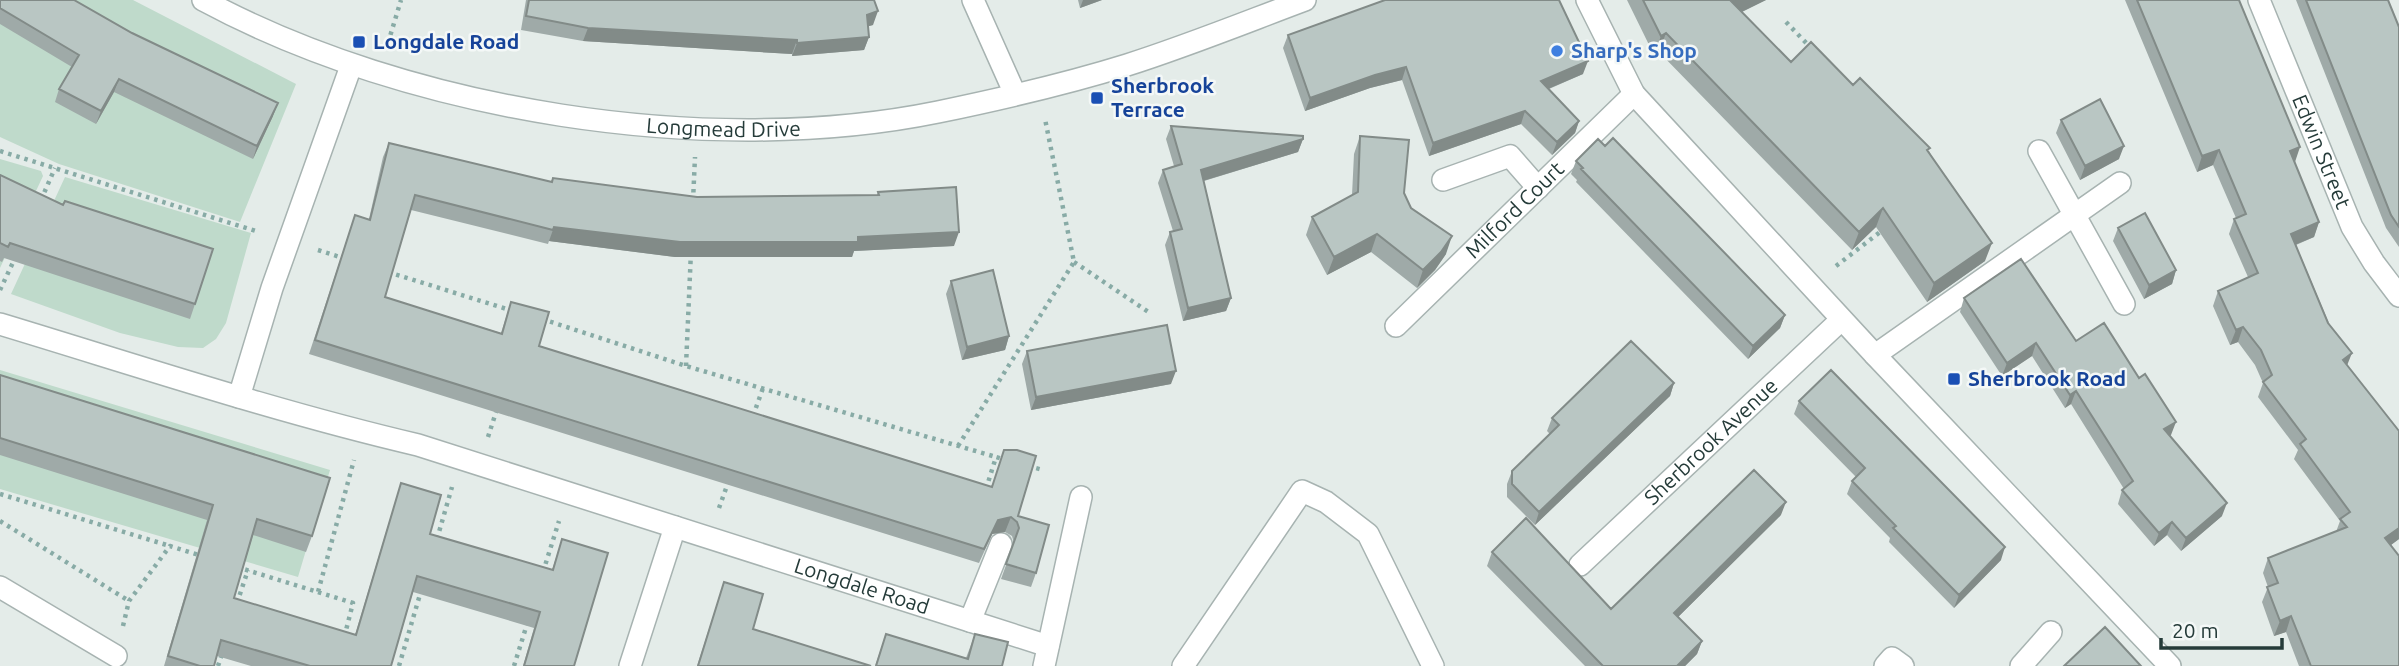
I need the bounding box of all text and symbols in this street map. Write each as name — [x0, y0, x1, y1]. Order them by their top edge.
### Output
place label: Longdale Road — [373, 29, 519, 53]
marker: Longdale Road — [351, 34, 367, 50]
place label: Sharp's Shop — [1571, 38, 1697, 62]
marker: Sharp's Shop — [1549, 43, 1565, 59]
place label: Sherbrook Terrace — [1111, 73, 1214, 121]
marker: Sherbrook Terrace — [1089, 90, 1105, 106]
street label: Edwin Street — [2288, 91, 2356, 212]
street label: Longmead Drive — [646, 113, 801, 141]
street label: Milford Court — [1460, 156, 1568, 263]
place label: Sherbrook Road — [1968, 366, 2126, 390]
marker: Sherbrook Road — [1946, 371, 1962, 387]
street label: Sherbrook Avenue — [1639, 373, 1782, 509]
street label: Longdale Road — [791, 553, 933, 618]
scale bar — [2161, 606, 2282, 650]
text: 20 m — [2172, 618, 2219, 642]

